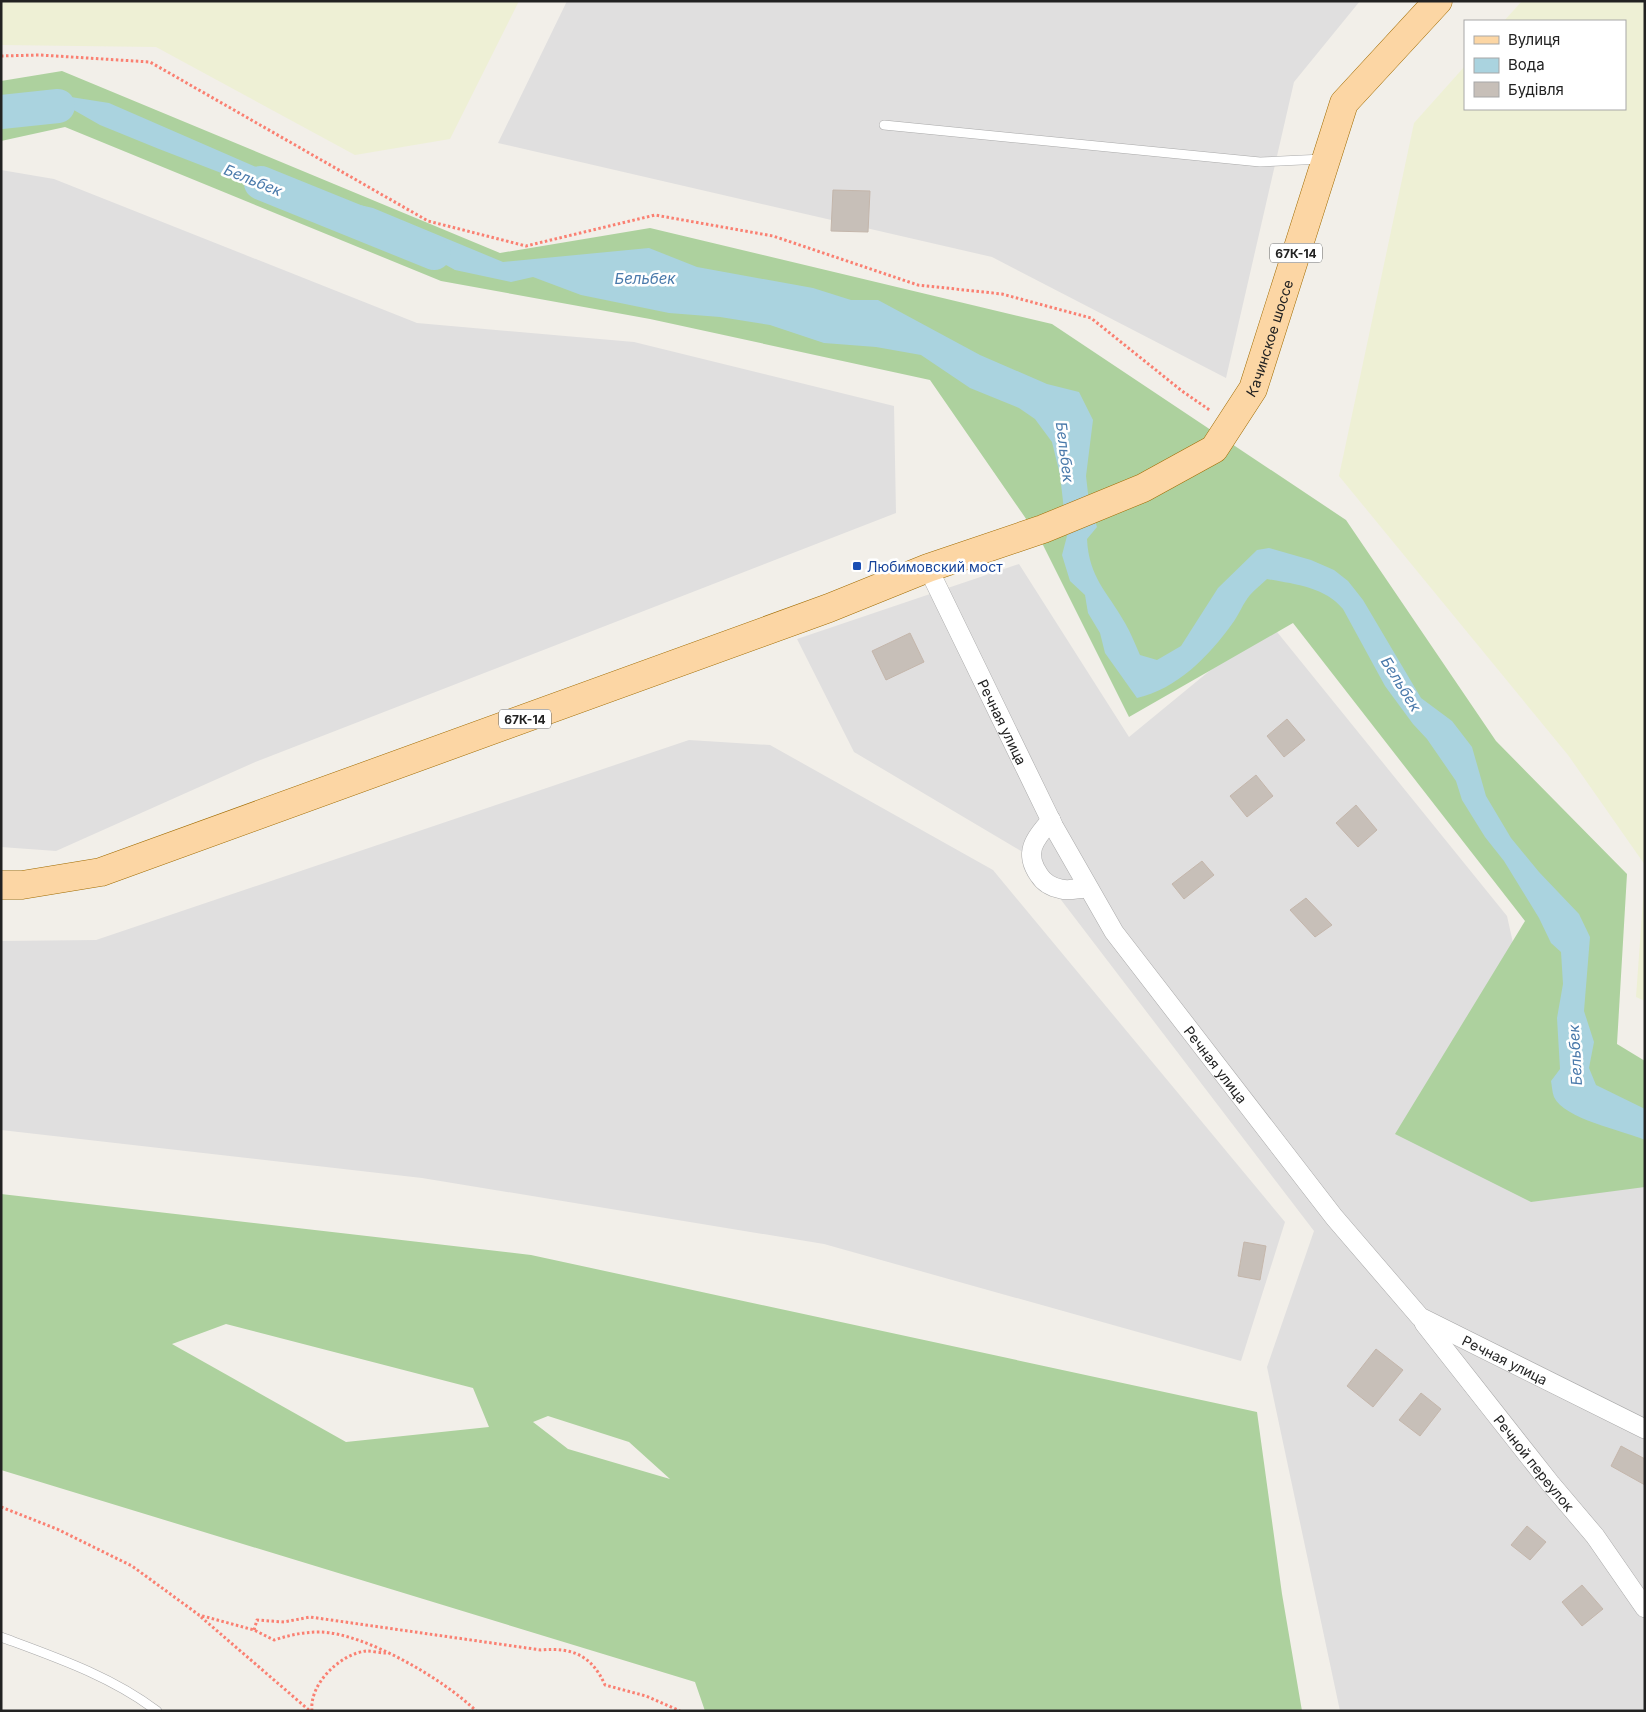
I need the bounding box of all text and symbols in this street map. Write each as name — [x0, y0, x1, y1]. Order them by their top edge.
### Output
legend — [1464, 20, 1626, 110]
text: Вулиця — [1508, 30, 1560, 49]
text: Вода — [1508, 55, 1545, 74]
text: Будівля — [1508, 80, 1564, 99]
water label: Бельбек — [221, 160, 286, 201]
road number: 67К-14 — [1270, 244, 1322, 262]
water label: Бельбек — [614, 269, 676, 288]
street label: Качинское шоссе — [1242, 277, 1296, 400]
water label: Бельбек — [1052, 421, 1078, 484]
place label: Любимовский мост — [867, 558, 1003, 575]
marker: Любимовский мост — [851, 560, 863, 572]
water label: Бельбек — [1377, 653, 1426, 716]
street label: Речная улица — [975, 676, 1031, 767]
road number: 67К-14 — [499, 710, 551, 729]
street label: Речная улица — [1181, 1022, 1251, 1106]
water label: Бельбек — [1564, 1023, 1586, 1086]
street label: Речная улица — [1460, 1331, 1551, 1388]
street label: Речной переулок — [1491, 1411, 1578, 1514]

